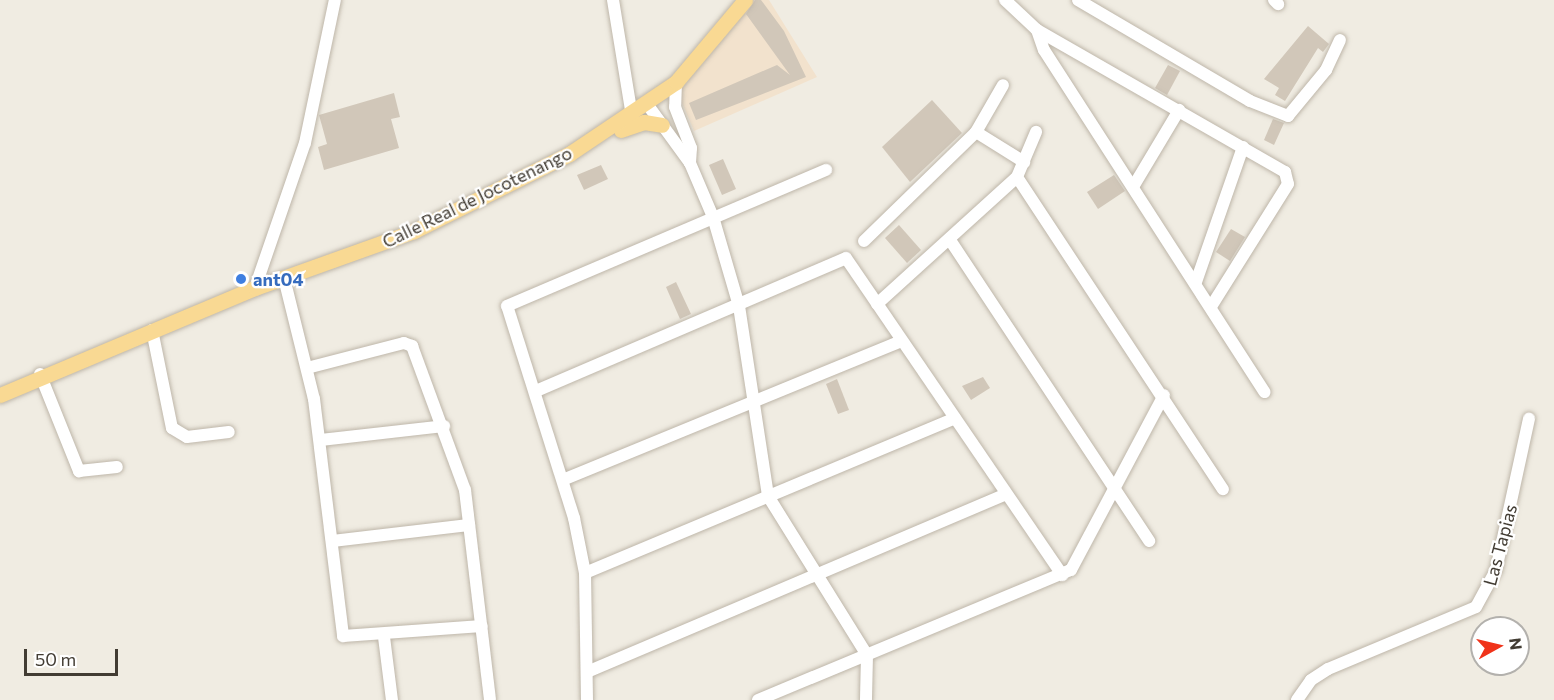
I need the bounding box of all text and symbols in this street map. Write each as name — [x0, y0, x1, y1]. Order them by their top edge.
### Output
street label: Calle Real de Jocotenango — [379, 142, 575, 252]
place label: ant04 — [253, 268, 304, 290]
marker: ant04 — [234, 272, 248, 286]
street label: Las Tapias — [1479, 502, 1521, 588]
north arrow — [1470, 616, 1530, 676]
text: N — [1506, 636, 1527, 651]
scale bar — [27, 637, 122, 675]
text: 50 m — [35, 648, 76, 670]

